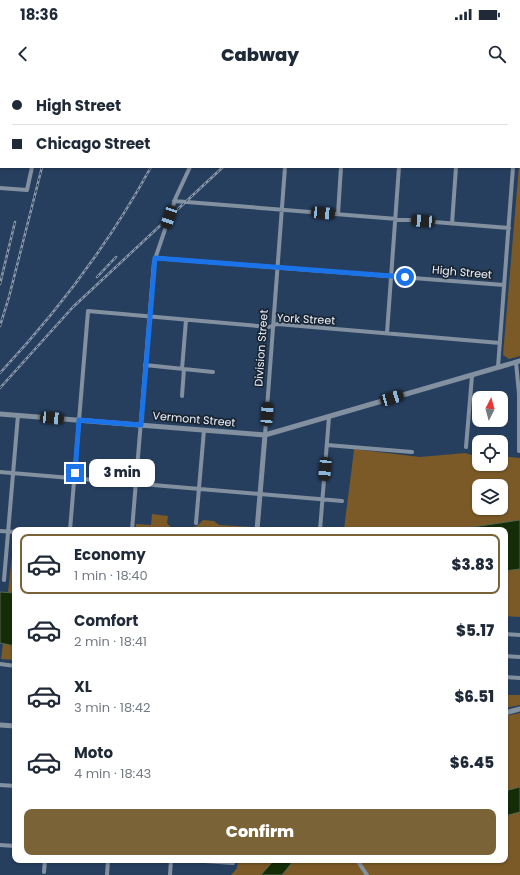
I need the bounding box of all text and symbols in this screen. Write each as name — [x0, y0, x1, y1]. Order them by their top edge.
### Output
text: 18:36 — [20, 4, 58, 25]
text: Cabway — [221, 42, 299, 67]
icon: back — [12, 43, 34, 65]
icon: search — [486, 43, 508, 65]
text: High Street — [36, 95, 121, 116]
text: Chicago Street — [36, 133, 150, 154]
car — [159, 204, 179, 230]
car — [311, 206, 335, 220]
car — [411, 214, 435, 228]
street label: High Street — [431, 261, 493, 283]
route start — [396, 268, 414, 286]
street label: Division Street — [250, 309, 272, 387]
street label: York Street — [276, 309, 336, 329]
car — [379, 389, 405, 407]
north arrow — [472, 391, 508, 427]
map controls — [472, 391, 508, 515]
car — [260, 402, 274, 426]
street label: Vermont Street — [152, 407, 236, 431]
car — [40, 411, 64, 425]
button: locate — [472, 435, 508, 471]
car — [318, 457, 332, 481]
callout: 3 min — [89, 459, 155, 487]
text: 3 min — [103, 463, 141, 482]
route end — [66, 464, 84, 482]
button: layers — [472, 479, 508, 515]
text: Economy — [74, 544, 146, 565]
icon: car — [26, 546, 62, 582]
text: $3.83 — [451, 554, 494, 575]
text: 1 min · 18:40 — [74, 566, 148, 585]
text: Comfort — [74, 610, 138, 631]
icon: car — [26, 612, 62, 648]
text: $5.17 — [456, 620, 494, 641]
text: 2 min · 18:41 — [74, 632, 147, 651]
text: XL — [74, 676, 92, 697]
icon: car — [26, 678, 62, 714]
text: $6.51 — [454, 686, 494, 707]
text: 3 min · 18:42 — [74, 698, 151, 717]
text: Moto — [74, 742, 113, 763]
icon: car — [26, 744, 62, 780]
text: $6.45 — [450, 752, 494, 773]
text: 4 min · 18:43 — [74, 764, 151, 783]
button: Confirm — [24, 809, 496, 855]

